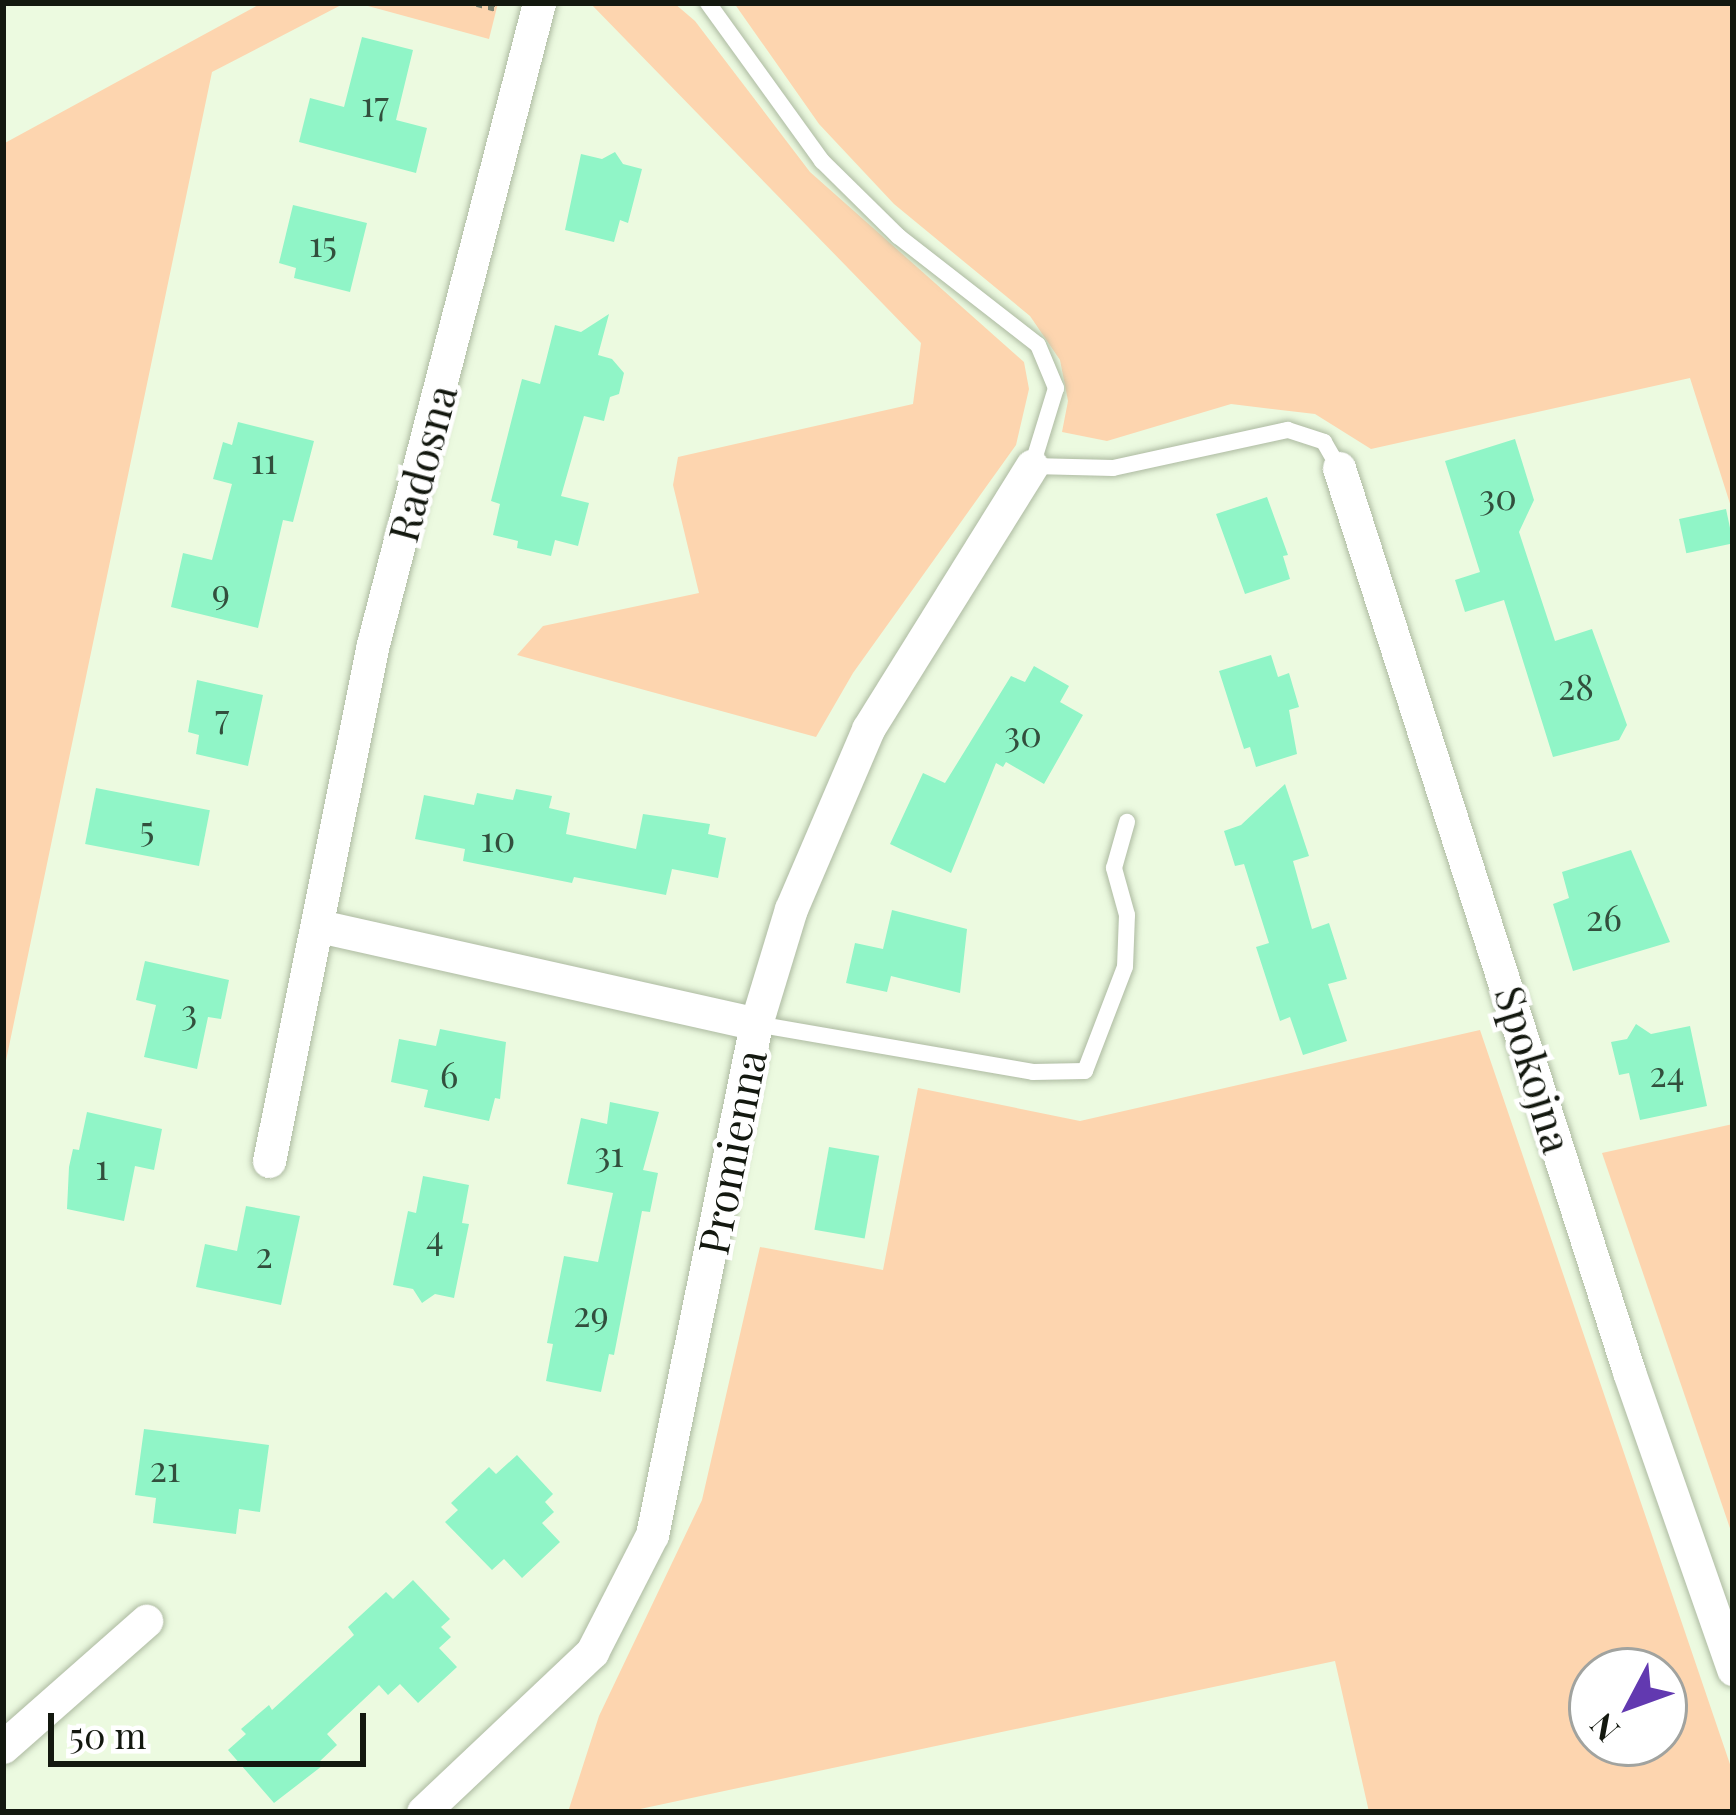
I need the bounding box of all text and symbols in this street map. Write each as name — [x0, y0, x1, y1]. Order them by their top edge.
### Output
house number: 17 — [361, 81, 389, 125]
house number: 15 — [309, 221, 337, 265]
street label: Radosna — [376, 379, 466, 547]
house number: 11 — [251, 438, 277, 482]
house number: 30 — [1479, 474, 1517, 518]
house number: 9 — [212, 569, 230, 613]
house number: 28 — [1558, 664, 1594, 708]
house number: 7 — [215, 694, 229, 738]
house number: 30 — [1004, 711, 1042, 755]
house number: 5 — [140, 806, 154, 850]
house number: 10 — [481, 816, 515, 860]
house number: 26 — [1586, 895, 1622, 939]
street label: Spokojna — [1486, 979, 1584, 1159]
house number: 3 — [181, 989, 197, 1033]
street label: Promienna — [686, 1045, 776, 1259]
house number: 24 — [1649, 1051, 1685, 1095]
house number: 6 — [440, 1052, 458, 1096]
house number: 31 — [594, 1131, 624, 1175]
house number: 1 — [95, 1144, 109, 1188]
house number: 4 — [426, 1215, 444, 1259]
house number: 2 — [255, 1232, 273, 1276]
house number: 29 — [573, 1291, 609, 1335]
house number: 21 — [150, 1446, 180, 1490]
north arrow — [1568, 1647, 1688, 1767]
scale bar — [54, 1689, 372, 1763]
text: N — [1579, 1705, 1628, 1752]
text: 50 m — [69, 1710, 146, 1758]

